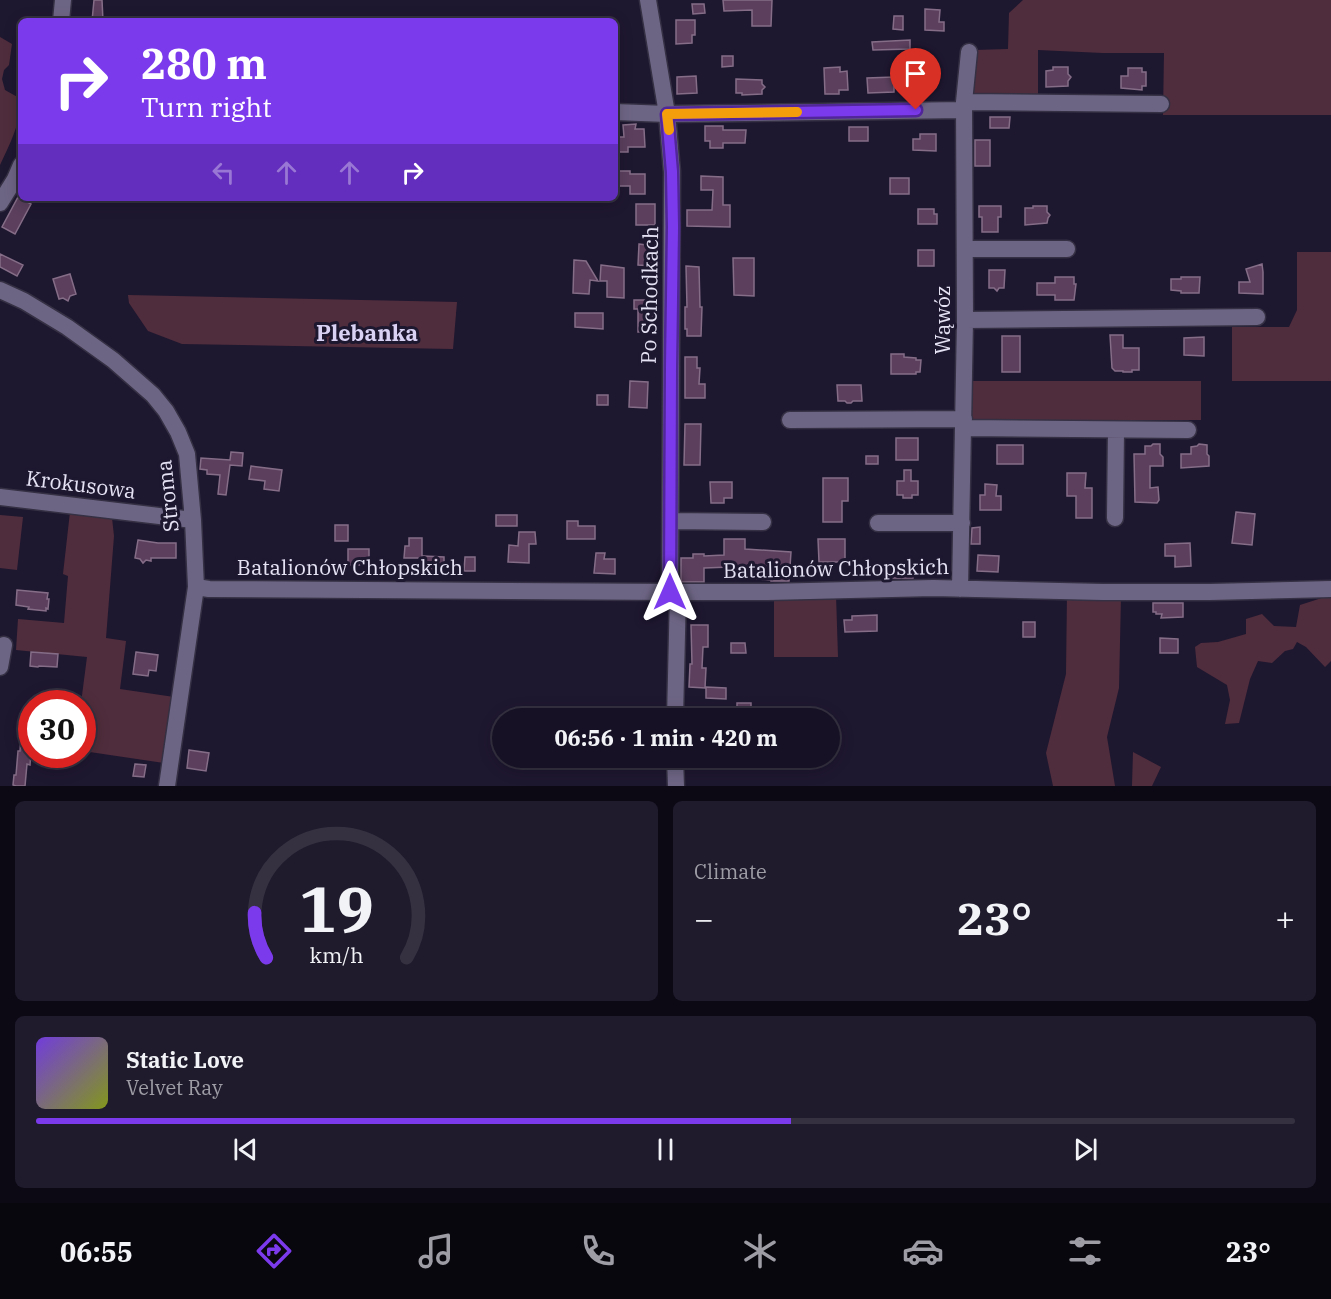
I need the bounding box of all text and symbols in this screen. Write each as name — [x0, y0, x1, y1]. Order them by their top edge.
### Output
text: 280 m — [141, 36, 267, 91]
icon: right — [42, 42, 120, 120]
pin — [890, 48, 941, 110]
icon: arrive — [899, 57, 932, 90]
text: Turn right — [141, 89, 272, 124]
icon: left — [207, 156, 240, 189]
icon: ahead — [270, 156, 303, 189]
icon: ahead — [333, 156, 366, 189]
icon: right — [396, 156, 429, 189]
street label: Po Schodkach — [634, 226, 664, 364]
street label: Wąwóz — [928, 286, 956, 354]
district label: Plebanka — [316, 318, 418, 347]
street label: Stroma — [149, 459, 185, 533]
street label: Krokusowa — [25, 463, 137, 505]
street label: Batalionów Chłopskich — [723, 552, 949, 584]
street label: Batalionów Chłopskich — [237, 553, 463, 581]
position arrow — [638, 560, 702, 624]
speed limit sign: 30 — [18, 690, 96, 768]
text: 06:56 · 1 min · 420 m — [554, 723, 778, 752]
text: Climate — [694, 858, 767, 885]
text: 19 — [299, 868, 374, 949]
text: 23° — [957, 889, 1032, 947]
text: − — [694, 897, 714, 940]
text: + — [1275, 897, 1295, 940]
text: km/h — [309, 941, 364, 969]
text: Static Love — [126, 1045, 244, 1074]
text: Velvet Ray — [126, 1074, 223, 1101]
icon: previous — [229, 1133, 262, 1166]
icon: pause — [649, 1133, 682, 1166]
icon: next — [1069, 1133, 1102, 1166]
icon: directions — [253, 1230, 295, 1272]
icon: music — [415, 1230, 457, 1272]
icon: phone — [577, 1230, 619, 1272]
icon: climate — [739, 1230, 781, 1272]
icon: car — [902, 1230, 944, 1272]
icon: filters — [1064, 1230, 1106, 1272]
text: 06:55 — [60, 1234, 133, 1269]
text: 23° — [1226, 1234, 1271, 1269]

